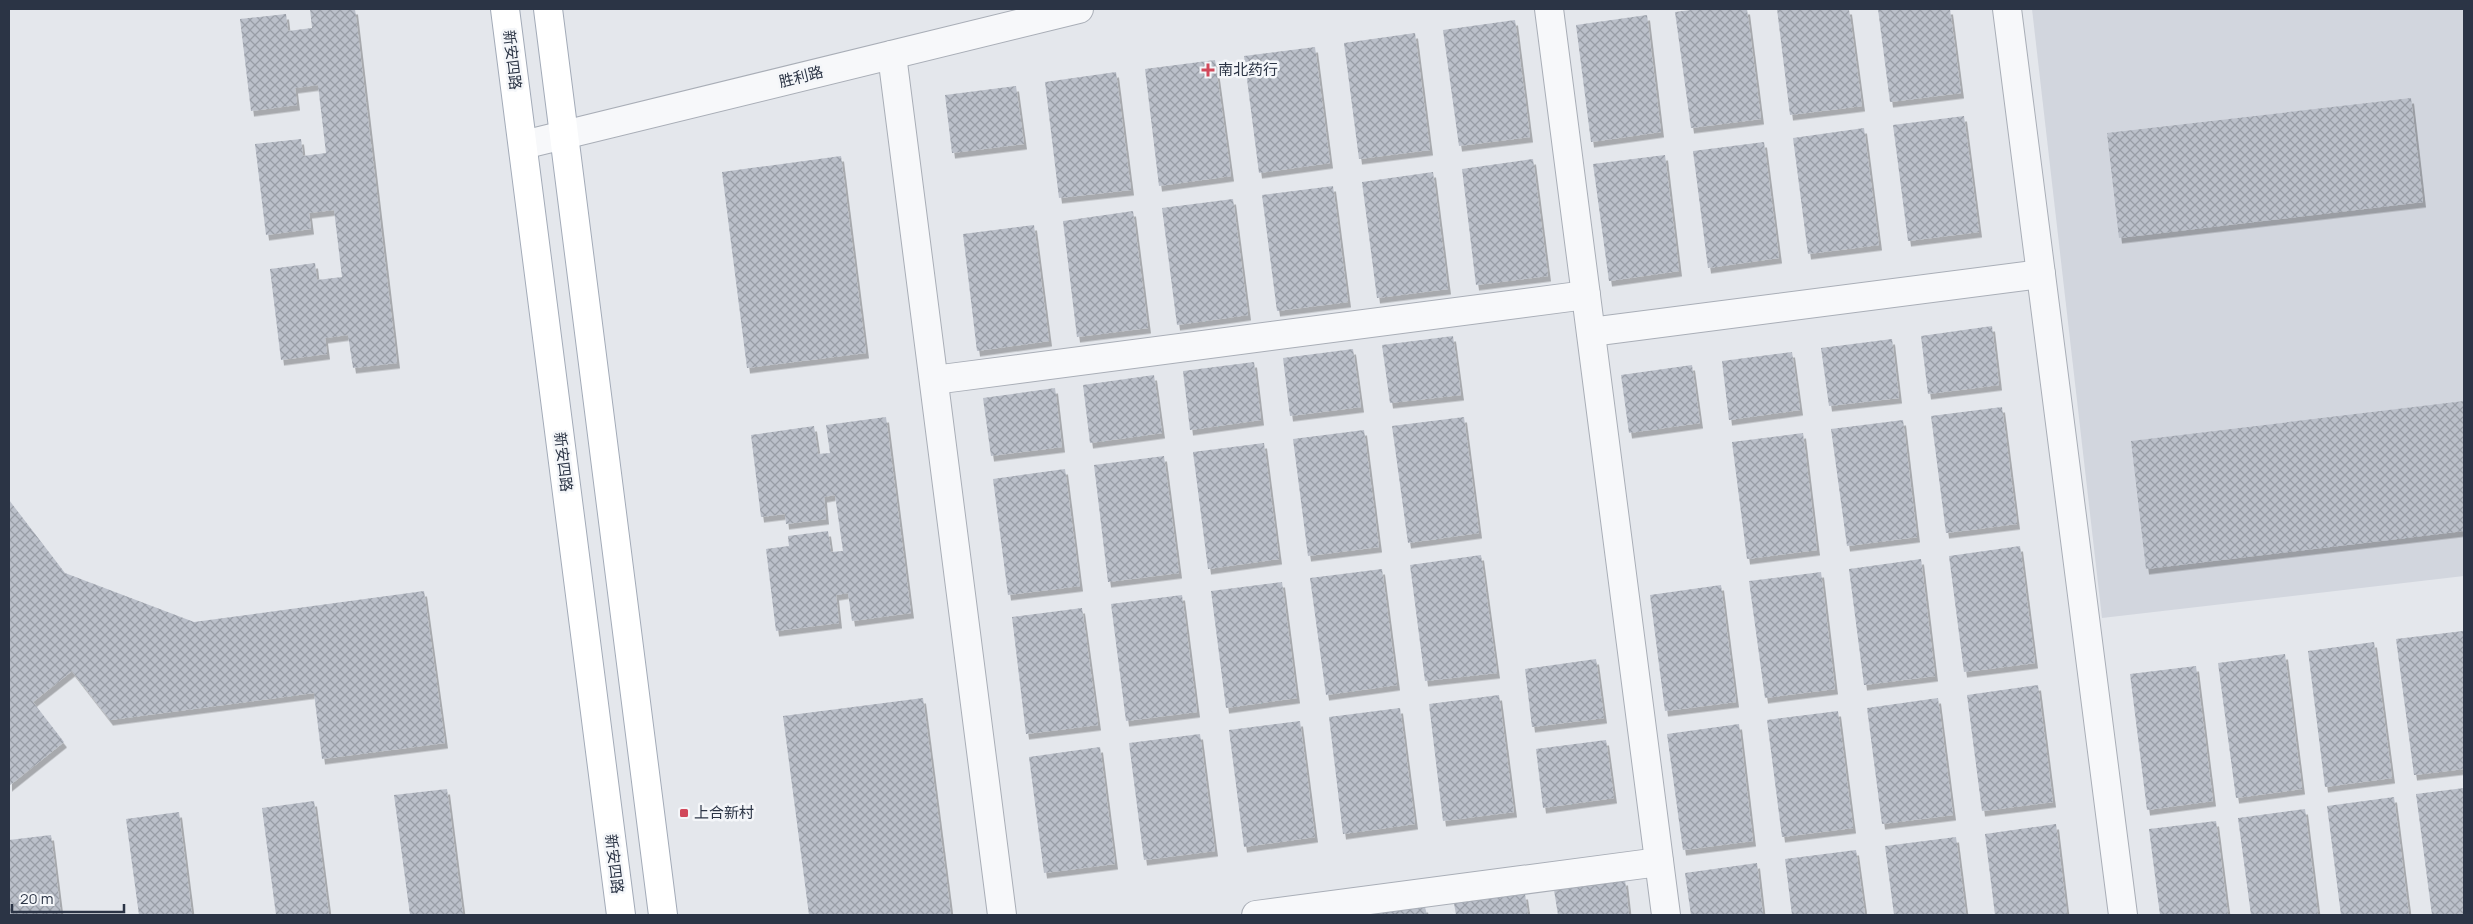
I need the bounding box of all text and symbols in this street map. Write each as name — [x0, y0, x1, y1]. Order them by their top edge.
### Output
street label: 新安四路 — [498, 29, 527, 91]
place label: 南北药行 — [1218, 59, 1278, 80]
street label: 胜利路 — [776, 61, 825, 92]
marker: 南北药行 — [1202, 64, 1214, 76]
street label: 新安四路 — [549, 431, 578, 493]
place label: 上合新村 — [694, 802, 754, 823]
marker: 上合新村 — [678, 807, 690, 819]
street label: 新安四路 — [600, 833, 629, 895]
scale bar — [12, 882, 125, 914]
text: 20 m — [20, 888, 53, 909]

